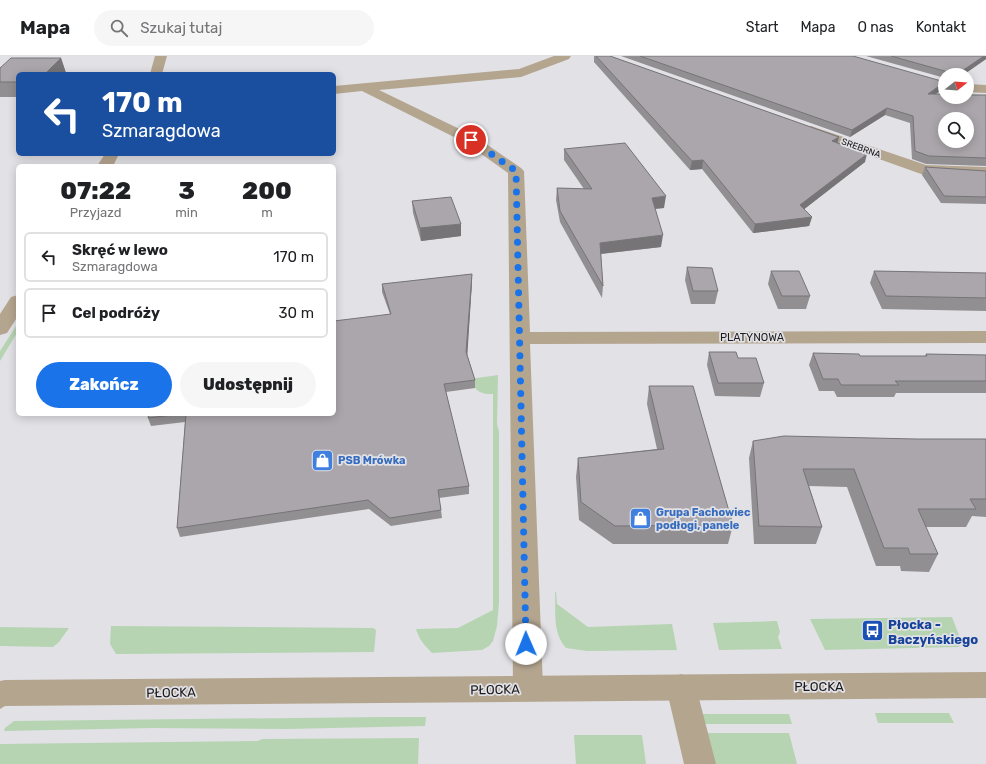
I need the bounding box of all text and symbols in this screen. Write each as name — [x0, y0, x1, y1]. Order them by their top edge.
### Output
search box — [94, 10, 374, 46]
text: Mapa — [20, 16, 70, 39]
icon: search — [108, 17, 130, 39]
text: Szukaj tutaj — [140, 19, 222, 37]
text: Start — [746, 19, 778, 36]
text: Mapa — [800, 19, 835, 36]
text: O nas — [857, 19, 894, 36]
text: Kontakt — [916, 19, 966, 36]
north arrow — [938, 68, 974, 104]
map controls — [938, 68, 974, 148]
text: 170 m — [102, 86, 183, 119]
icon: left — [36, 88, 88, 140]
button: search — [938, 112, 974, 148]
text: Szmaragdowa — [102, 120, 221, 142]
pin — [454, 123, 488, 157]
icon: arrive — [460, 129, 482, 151]
street label: SREBRNA — [840, 136, 882, 160]
text: 07:22 — [60, 177, 131, 205]
text: 3 — [178, 177, 195, 205]
text: 200 — [242, 177, 292, 205]
text: Przyjazd — [70, 205, 122, 220]
text: min — [175, 205, 198, 220]
text: m — [261, 205, 273, 220]
text: Skręć w lewo — [72, 241, 168, 259]
icon: left — [38, 246, 60, 268]
text: 170 m — [273, 248, 314, 266]
text: Szmaragdowa — [72, 259, 158, 274]
icon: arrive — [38, 302, 60, 324]
text: Cel podróży — [72, 304, 160, 322]
text: 30 m — [278, 304, 314, 322]
street label: PLATYNOWA — [720, 331, 785, 344]
button: Zakończ — [36, 362, 172, 408]
button: Udostępnij — [180, 362, 316, 408]
shop icon: PSB Mrówka — [310, 447, 336, 473]
place label: PSB Mrówka — [338, 454, 405, 467]
shop icon: Grupa Fachowiec podłogi, panele — [627, 505, 653, 531]
place label: Grupa Fachowiec podłogi, panele — [656, 506, 751, 532]
place label: Płocka - Baczyńskiego — [888, 617, 978, 647]
bus stop icon: Płocka - Baczyńskiego — [859, 618, 885, 644]
position arrow — [505, 623, 547, 665]
street label: PŁOCKA — [794, 679, 844, 694]
street label: PŁOCKA — [470, 682, 520, 697]
street label: PŁOCKA — [146, 685, 196, 700]

